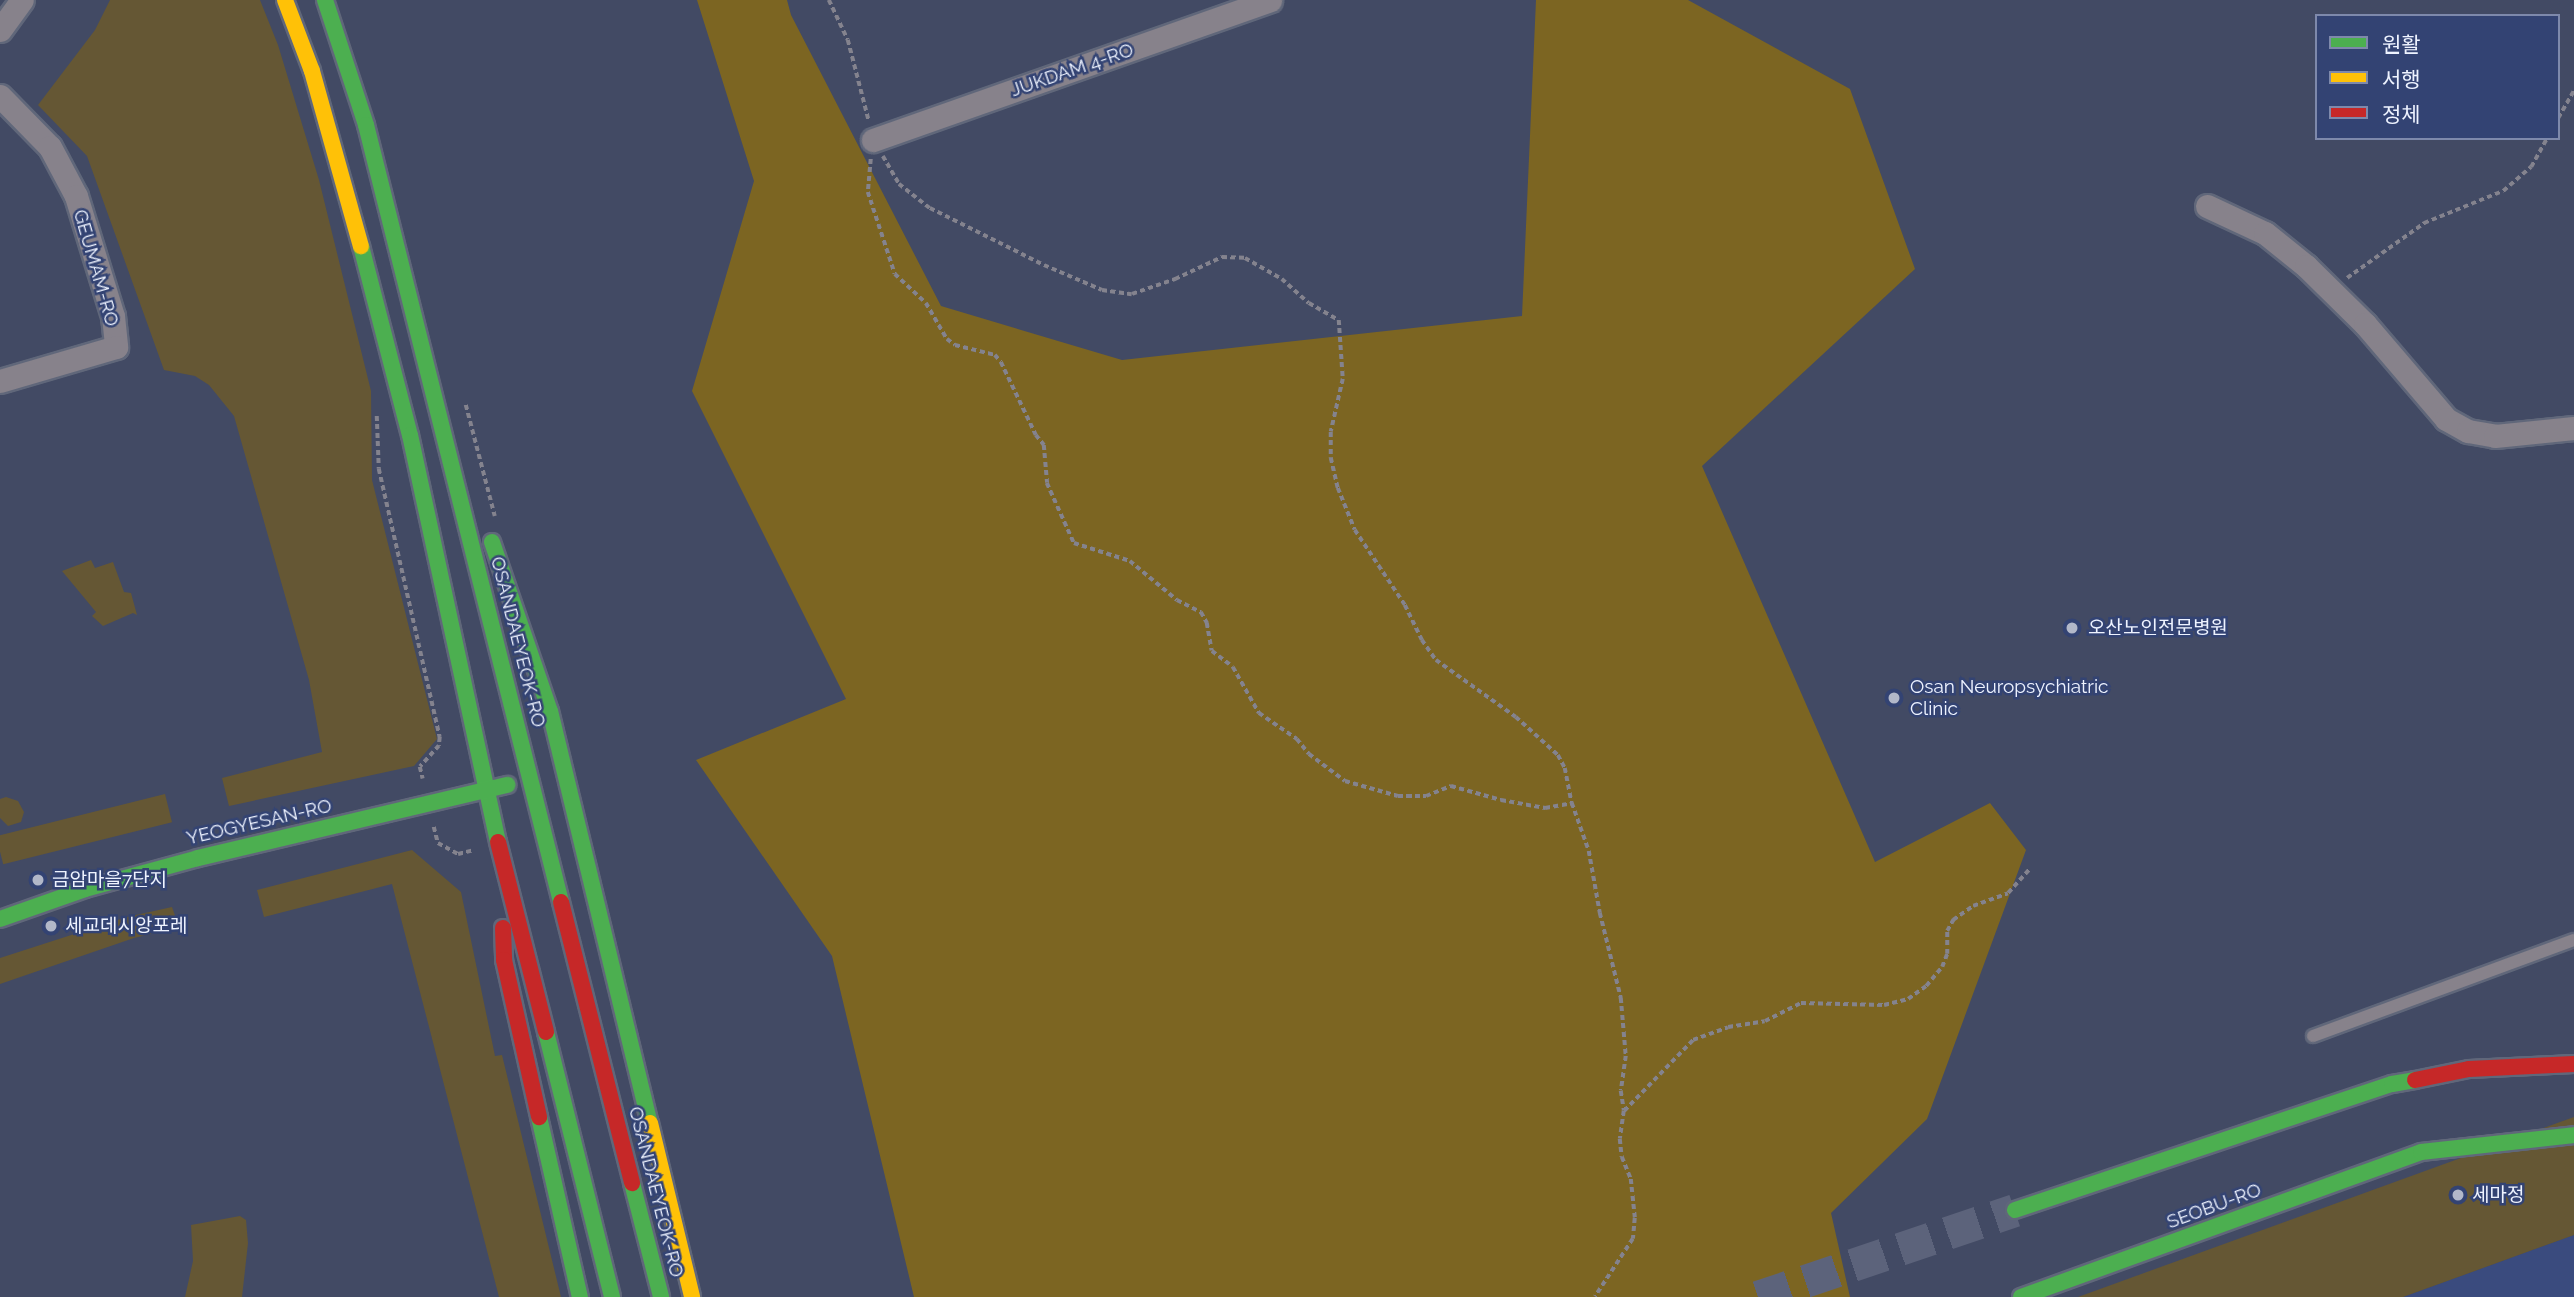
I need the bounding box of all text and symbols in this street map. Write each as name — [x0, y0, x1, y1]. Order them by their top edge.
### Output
legend — [2315, 14, 2560, 140]
text: 원활 — [2382, 32, 2421, 57]
street label: JUKDAM 4-RO — [1008, 38, 1136, 102]
text: 서행 — [2382, 67, 2421, 92]
text: 정체 — [2382, 102, 2421, 127]
street label: GEUMAM-RO — [68, 207, 124, 329]
street label: OSANDAEYEOK-RO — [486, 554, 550, 730]
place label: 오산노인전문병원 — [2088, 617, 2228, 639]
marker: 오산노인전문병원 — [2062, 618, 2082, 638]
place label: Osan Neuropsychiatric Clinic — [1910, 676, 2109, 720]
marker: Osan Neuropsychiatric Clinic — [1884, 688, 1904, 708]
street label: YEOGYESAN-RO — [184, 794, 334, 850]
place label: 금암마을7단지 — [52, 869, 167, 891]
marker: 금암마을7단지 — [30, 872, 46, 888]
place label: 세교데시앙포레 — [65, 915, 187, 937]
marker: 세교데시앙포레 — [43, 918, 59, 934]
street label: OSANDAEYEOK-RO — [624, 1104, 688, 1280]
street label: SEOBU-RO — [2164, 1178, 2264, 1234]
place label: 세마정 — [2472, 1184, 2524, 1206]
marker: 세마정 — [2450, 1187, 2466, 1203]

